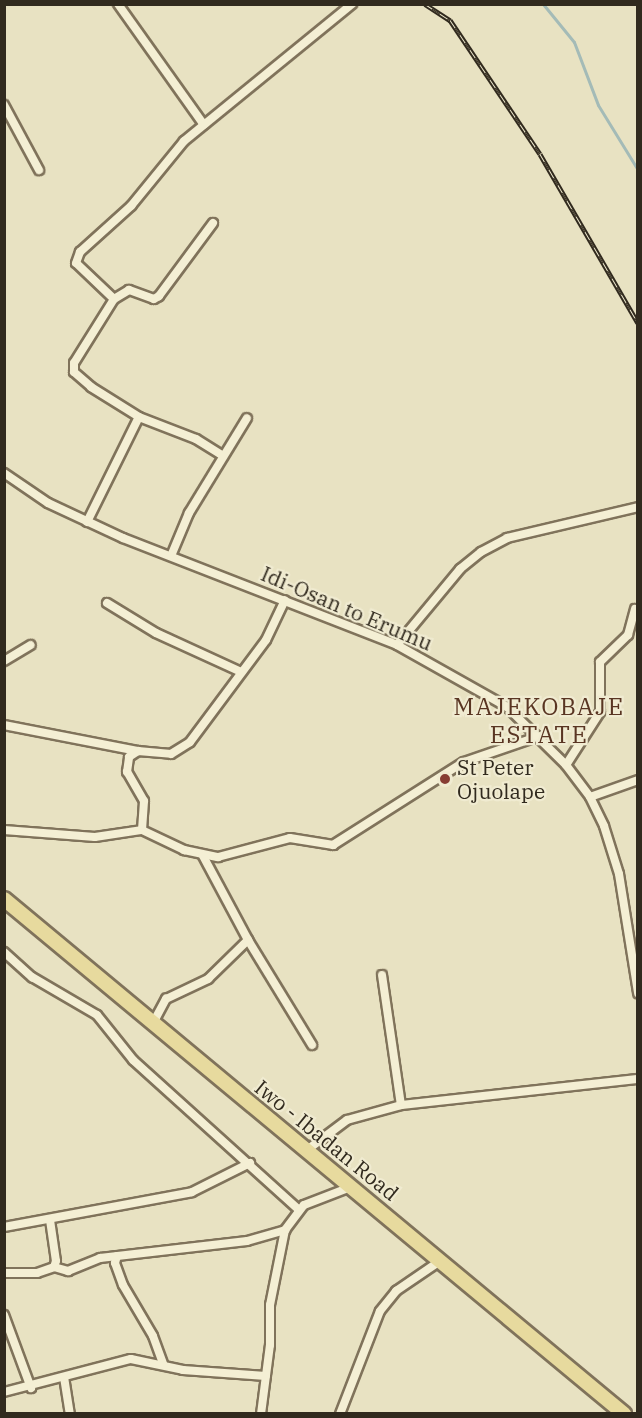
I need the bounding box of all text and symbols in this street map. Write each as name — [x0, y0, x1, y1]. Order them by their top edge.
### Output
street label: Idi-Osan to Erumu — [258, 561, 436, 655]
district label: MAJEKOBAJE ESTATE — [453, 693, 625, 749]
place label: St Peter Ojuolape — [457, 754, 545, 804]
marker: St Peter Ojuolape — [438, 772, 452, 786]
street label: Iwo - Ibadan Road — [250, 1074, 404, 1206]

